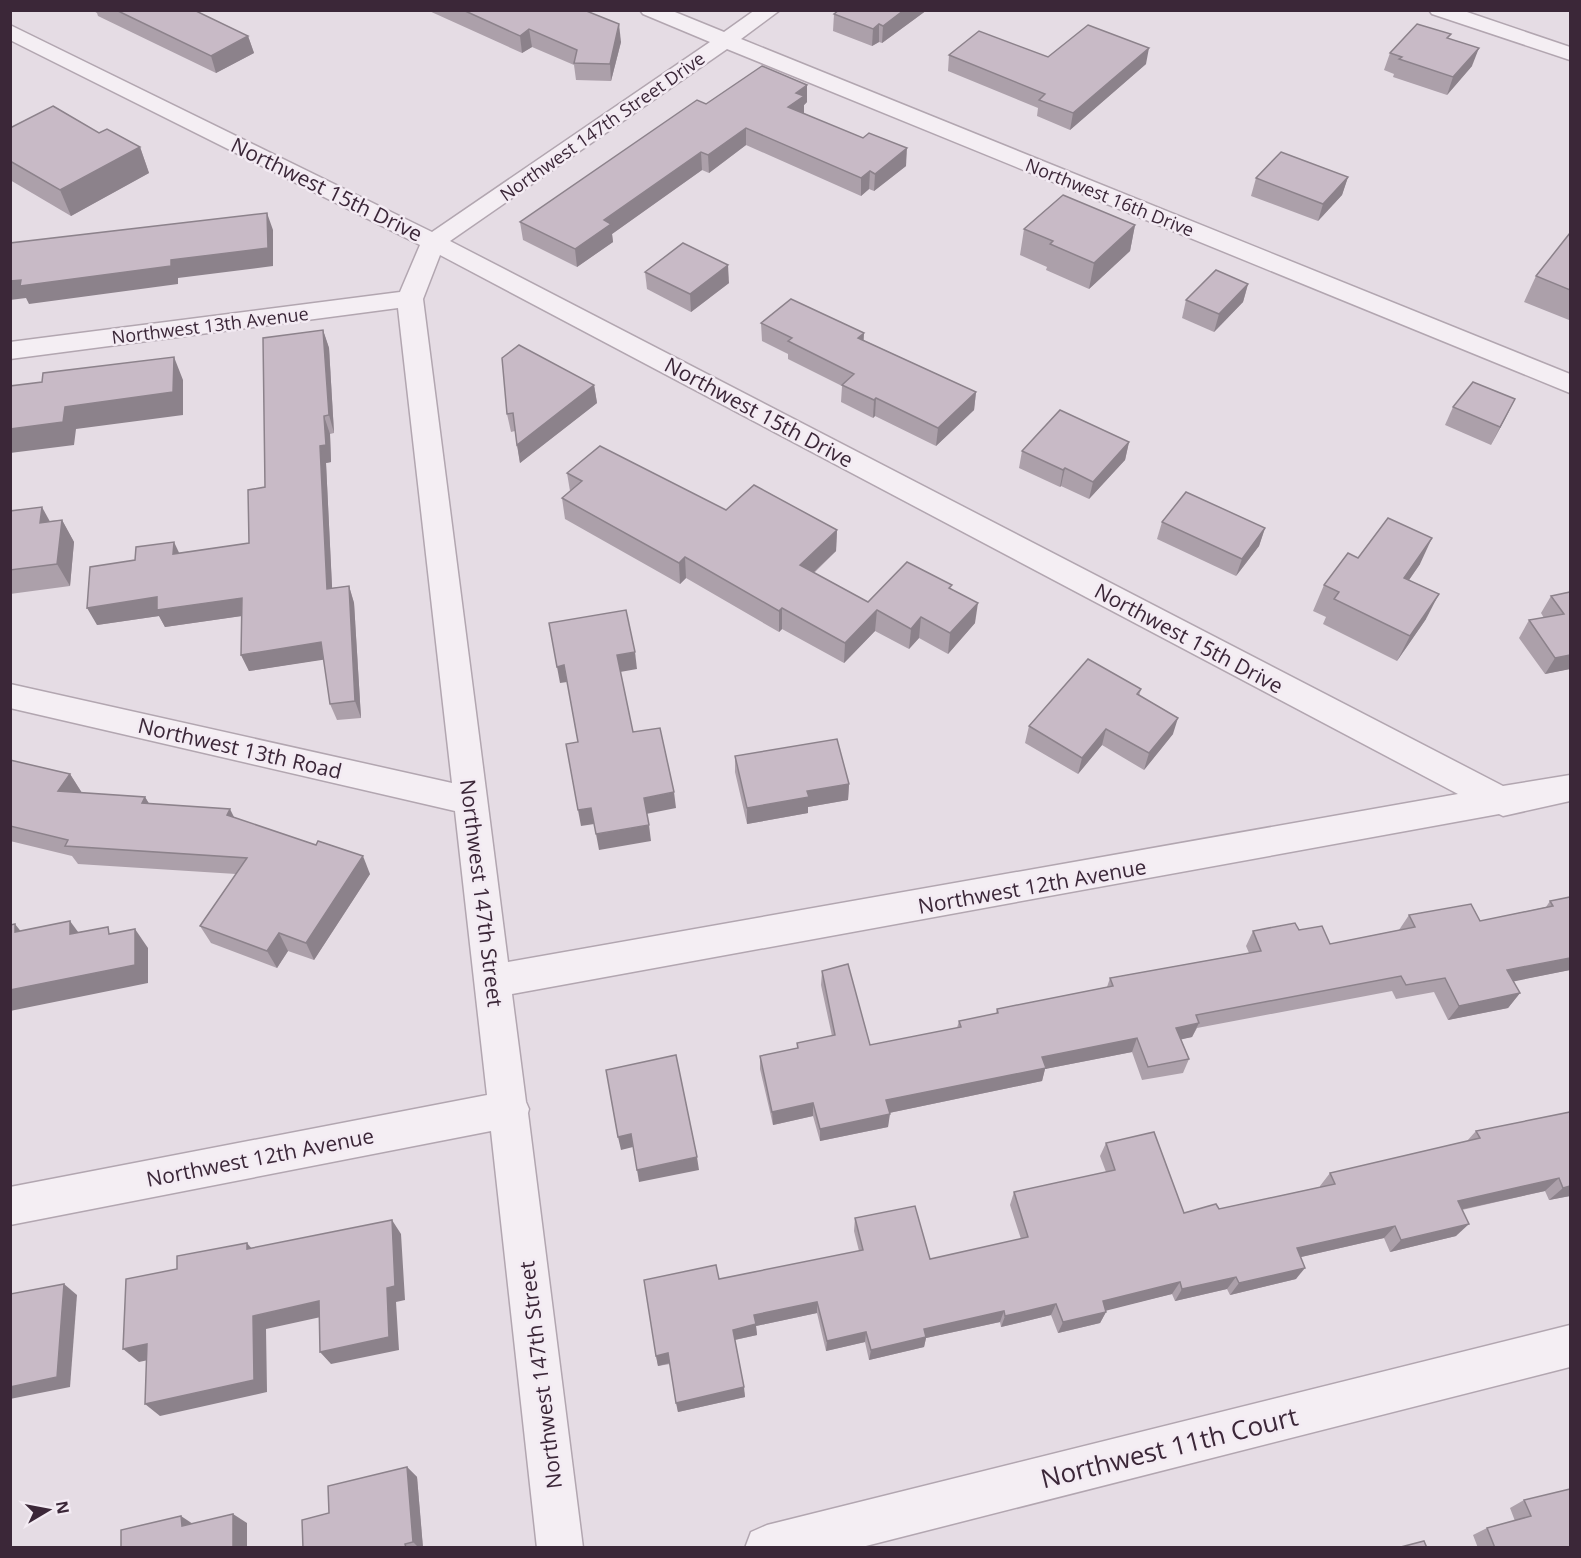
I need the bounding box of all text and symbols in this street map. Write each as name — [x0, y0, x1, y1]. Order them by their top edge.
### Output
street label: Northwest 147th Street Drive — [495, 46, 709, 206]
street label: Northwest 15th Drive — [227, 130, 427, 248]
street label: Northwest 16th Drive — [1022, 152, 1198, 242]
street label: Northwest 13th Avenue — [110, 301, 310, 349]
street label: Northwest 15th Drive — [660, 350, 858, 474]
street label: Northwest 15th Drive — [1090, 576, 1288, 700]
street label: Northwest 13th Road — [135, 711, 345, 785]
street label: Northwest 147th Street — [454, 778, 510, 1008]
street label: Northwest 12th Avenue — [916, 852, 1148, 920]
street label: Northwest 12th Avenue — [144, 1121, 376, 1193]
street label: Northwest 147th Street — [512, 1260, 568, 1490]
street label: Northwest 11th Court — [1037, 1398, 1301, 1496]
north arrow — [18, 1480, 78, 1540]
text: N — [51, 1499, 75, 1516]

